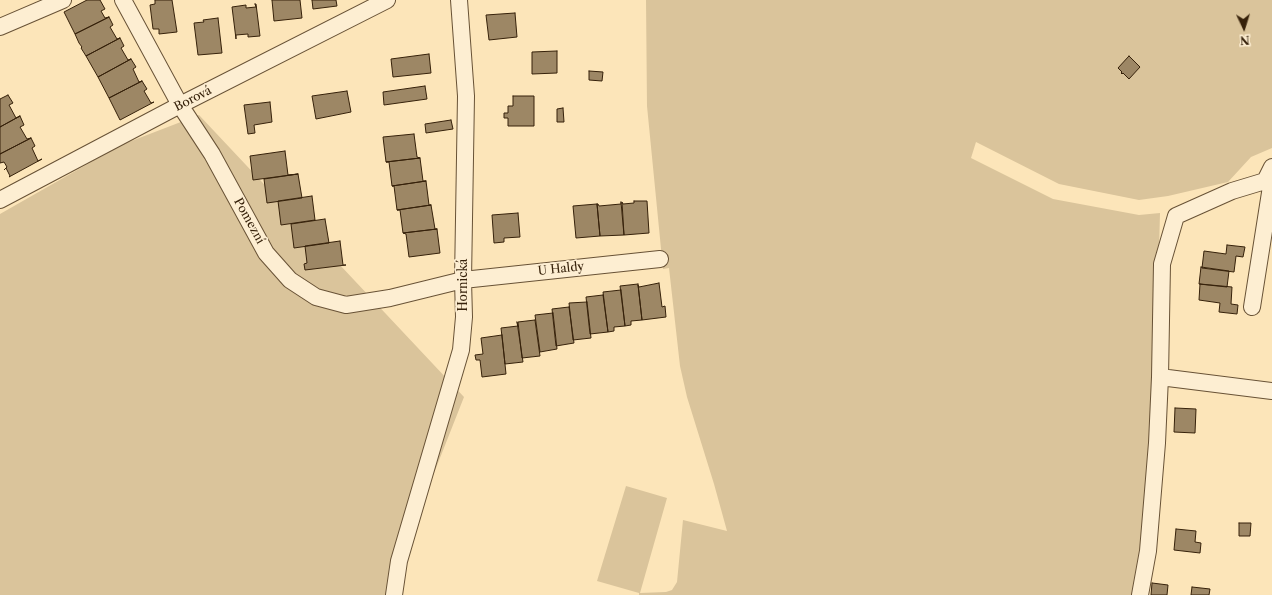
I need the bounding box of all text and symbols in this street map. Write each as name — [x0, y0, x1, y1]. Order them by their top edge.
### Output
north arrow — [1224, 8, 1264, 48]
text: N — [1240, 33, 1250, 47]
street label: Borová — [172, 83, 214, 115]
street label: Pomezní — [231, 196, 267, 246]
street label: Hornická — [457, 259, 471, 311]
street label: U Haldy — [537, 259, 585, 279]

